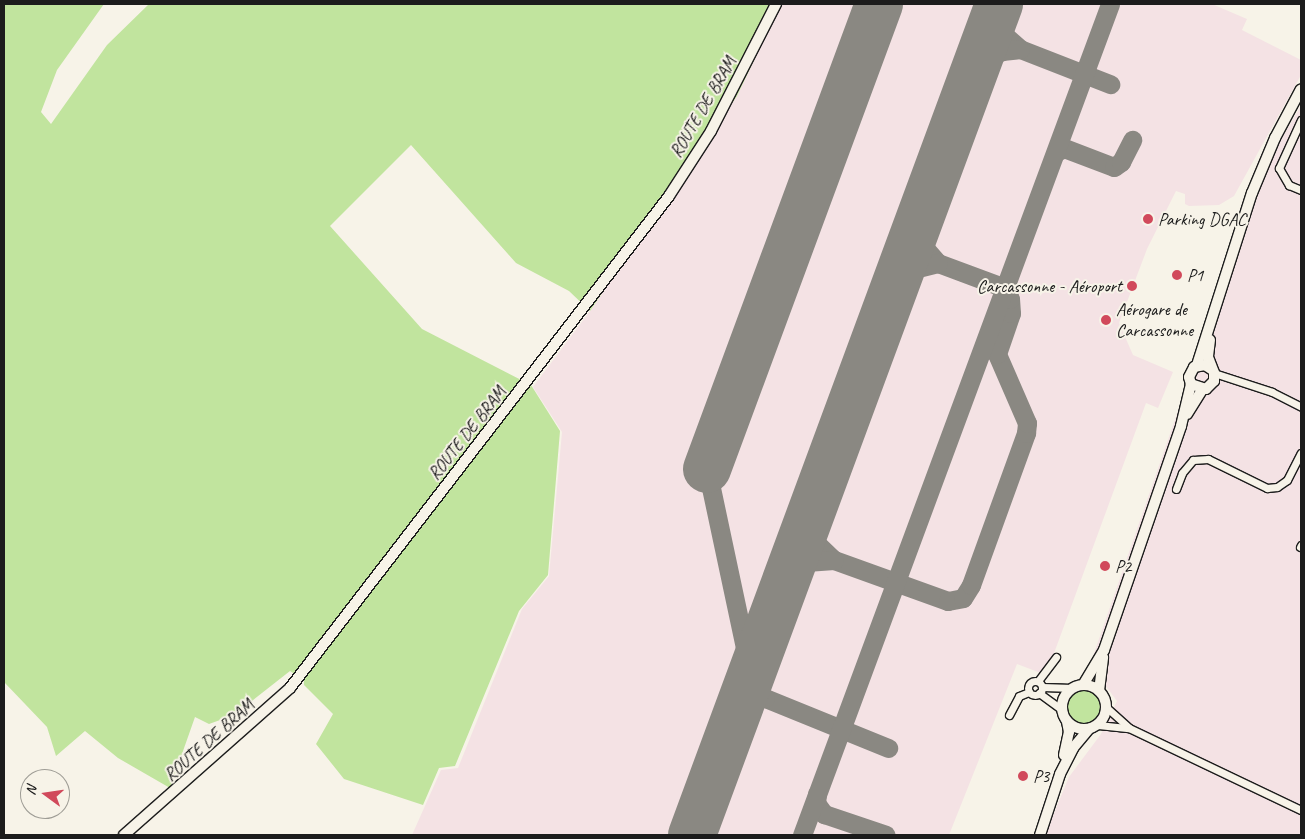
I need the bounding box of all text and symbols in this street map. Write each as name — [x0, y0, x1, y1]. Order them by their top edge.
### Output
street label: ROUTE DE BRAM — [665, 52, 741, 162]
place label: Parking DGAC — [1158, 208, 1246, 230]
marker: Parking DGAC — [1142, 213, 1154, 225]
place label: P1 — [1187, 264, 1203, 286]
marker: P1 — [1171, 269, 1183, 281]
place label: Carcassonne - Aéroport — [977, 275, 1122, 297]
marker: Carcassonne - Aéroport — [1126, 280, 1138, 292]
place label: Aérogare de Carcassonne — [1116, 299, 1193, 342]
marker: Aérogare de Carcassonne — [1100, 314, 1112, 326]
street label: ROUTE DE BRAM — [423, 381, 511, 485]
place label: P2 — [1115, 555, 1131, 577]
marker: P2 — [1099, 560, 1111, 572]
street label: ROUTE DE BRAM — [159, 694, 259, 786]
place label: P3 — [1033, 765, 1049, 787]
north arrow — [20, 769, 70, 819]
marker: P3 — [1017, 770, 1029, 782]
text: N — [22, 784, 40, 797]

